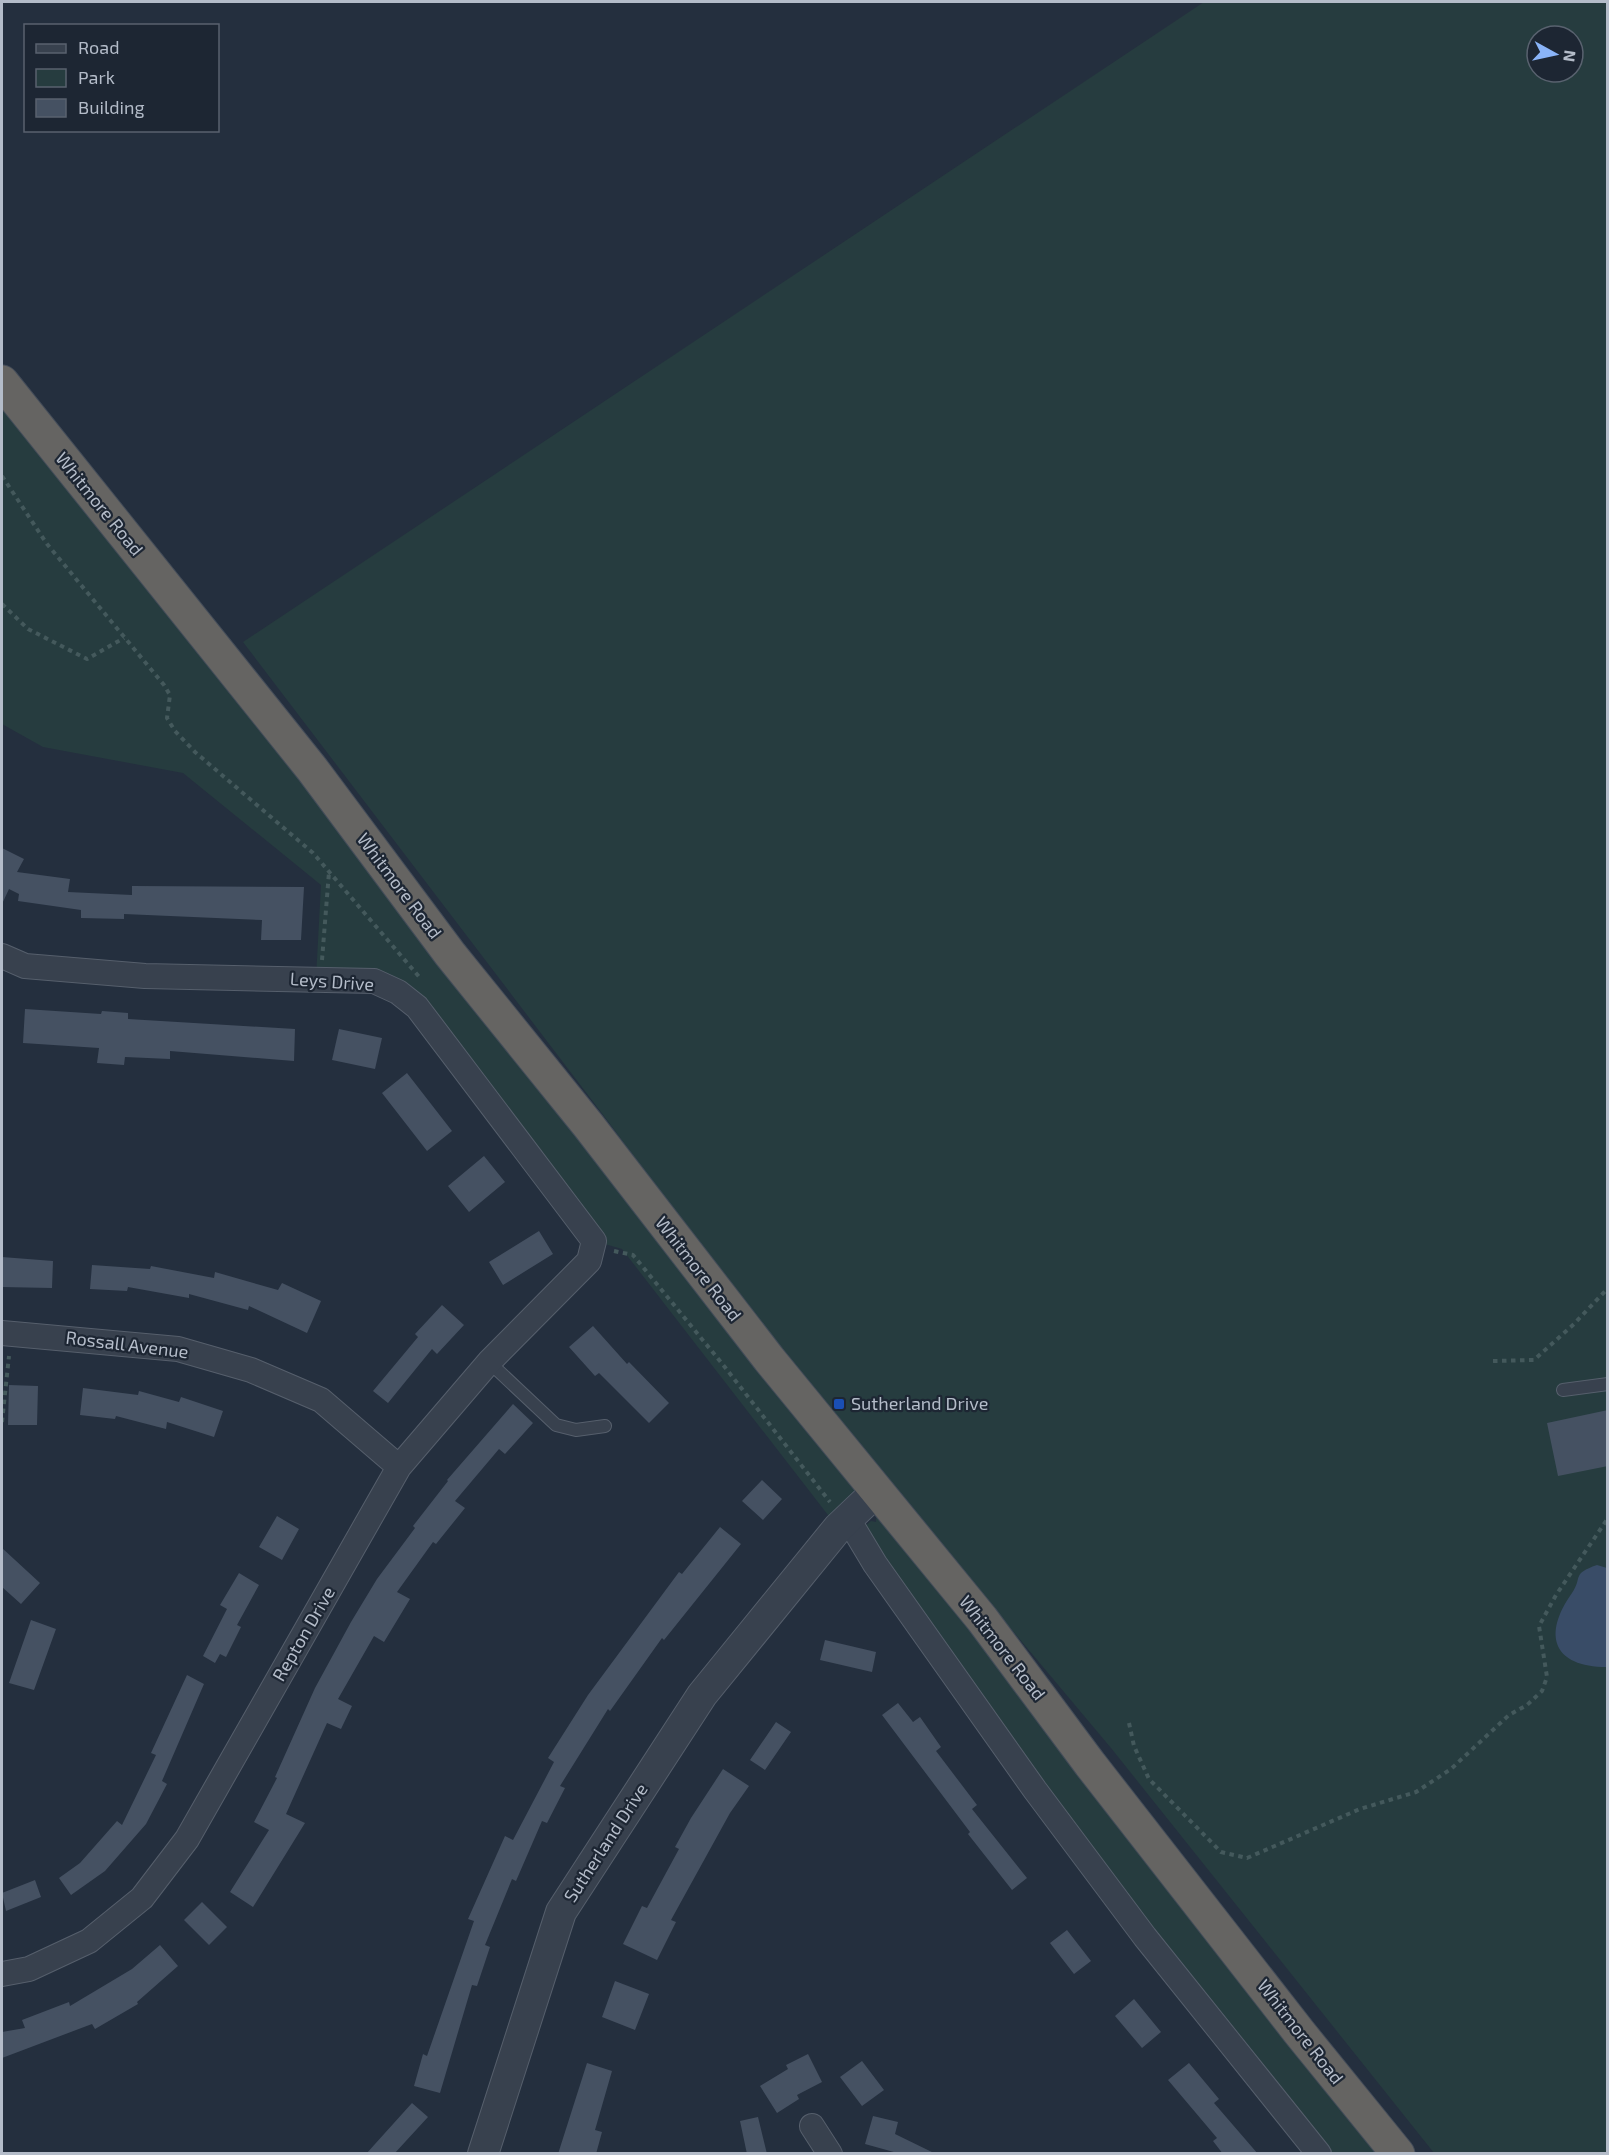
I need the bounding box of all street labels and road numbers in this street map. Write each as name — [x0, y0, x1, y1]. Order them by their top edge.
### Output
street label: Whitmore Road — [51, 447, 148, 560]
street label: Whitmore Road — [353, 828, 447, 943]
street label: Leys Drive — [289, 967, 375, 995]
street label: Whitmore Road — [651, 1212, 747, 1325]
street label: Rossall Avenue — [64, 1326, 190, 1362]
street label: Repton Drive — [267, 1582, 339, 1685]
street label: Whitmore Road — [955, 1591, 1051, 1704]
street label: Sutherland Drive — [559, 1779, 652, 1906]
street label: Whitmore Road — [1253, 1975, 1349, 2088]

